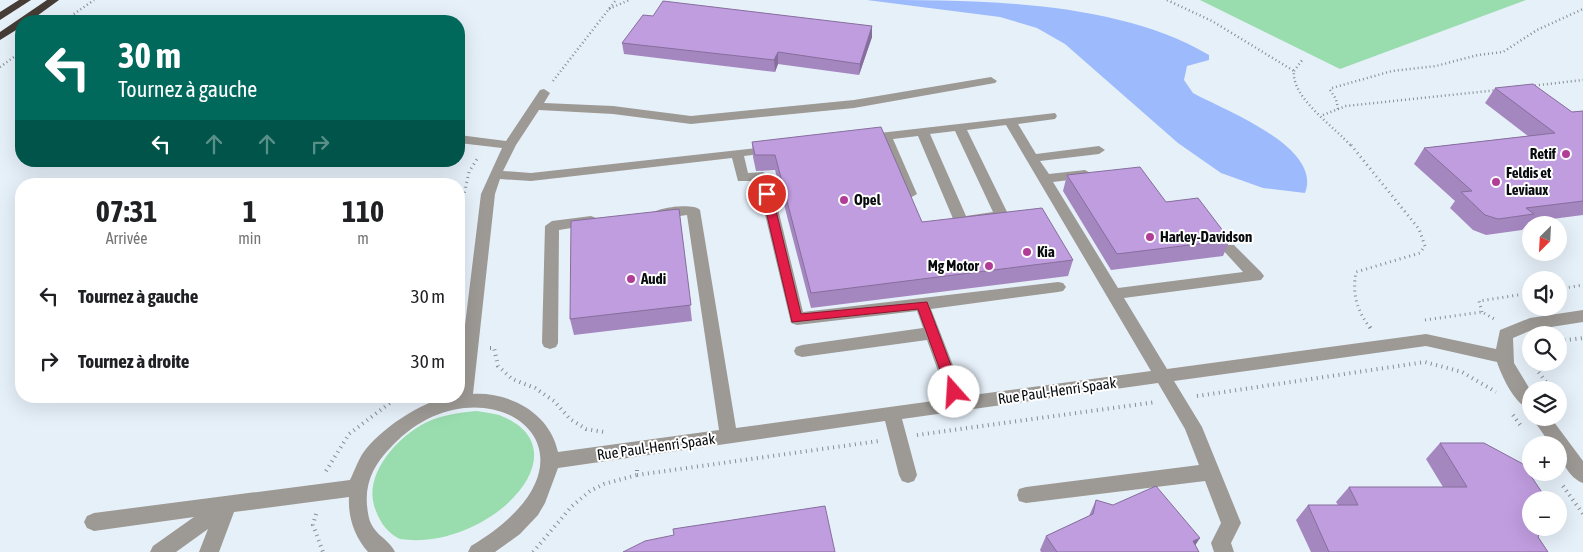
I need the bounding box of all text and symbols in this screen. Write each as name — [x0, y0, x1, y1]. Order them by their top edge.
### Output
icon: left — [35, 35, 100, 100]
text: 30 m — [118, 35, 181, 75]
text: Tournez à gauche — [118, 76, 257, 102]
icon: left — [147, 130, 175, 158]
icon: ahead — [200, 130, 228, 158]
icon: ahead — [253, 130, 281, 158]
icon: right — [306, 130, 334, 158]
place label: Retif — [1530, 145, 1557, 162]
marker: Retif — [1560, 148, 1572, 160]
place label: Feldis et Leviaux — [1506, 164, 1552, 198]
pin — [746, 173, 788, 215]
marker: Feldis et Leviaux — [1490, 176, 1502, 188]
icon: arrive — [753, 180, 781, 208]
place label: Opel — [854, 191, 882, 208]
text: 07:31 — [96, 194, 157, 228]
text: 1 — [243, 194, 257, 228]
text: 110 — [342, 194, 384, 228]
marker: Opel — [838, 194, 850, 206]
north arrow — [1522, 216, 1568, 261]
map controls — [1522, 216, 1567, 536]
place label: Harley-Davidson — [1160, 228, 1252, 245]
text: Arrivée — [106, 229, 148, 247]
text: min — [238, 229, 261, 247]
text: m — [357, 229, 369, 247]
marker: Harley-Davidson — [1144, 231, 1156, 243]
place label: Kia — [1037, 243, 1055, 260]
marker: Kia — [1021, 246, 1033, 258]
place label: Mg Motor — [928, 257, 980, 274]
marker: Mg Motor — [983, 260, 995, 272]
place label: Audi — [640, 270, 666, 287]
button: sound — [1522, 271, 1567, 316]
marker: Audi — [625, 273, 637, 285]
icon: left — [35, 282, 63, 310]
text: Tournez à gauche — [78, 285, 198, 307]
text: 30 m — [411, 285, 445, 307]
button: search — [1522, 326, 1567, 371]
icon: right — [35, 347, 63, 375]
text: Tournez à droite — [78, 350, 189, 372]
text: 30 m — [411, 350, 445, 372]
position arrow — [927, 365, 979, 417]
street label: Rue Paul-Henri Spaak — [997, 374, 1118, 407]
button: layers — [1522, 381, 1567, 426]
street label: Rue Paul-Henri Spaak — [596, 430, 717, 463]
button: + — [1522, 436, 1567, 481]
button: − — [1522, 491, 1567, 536]

